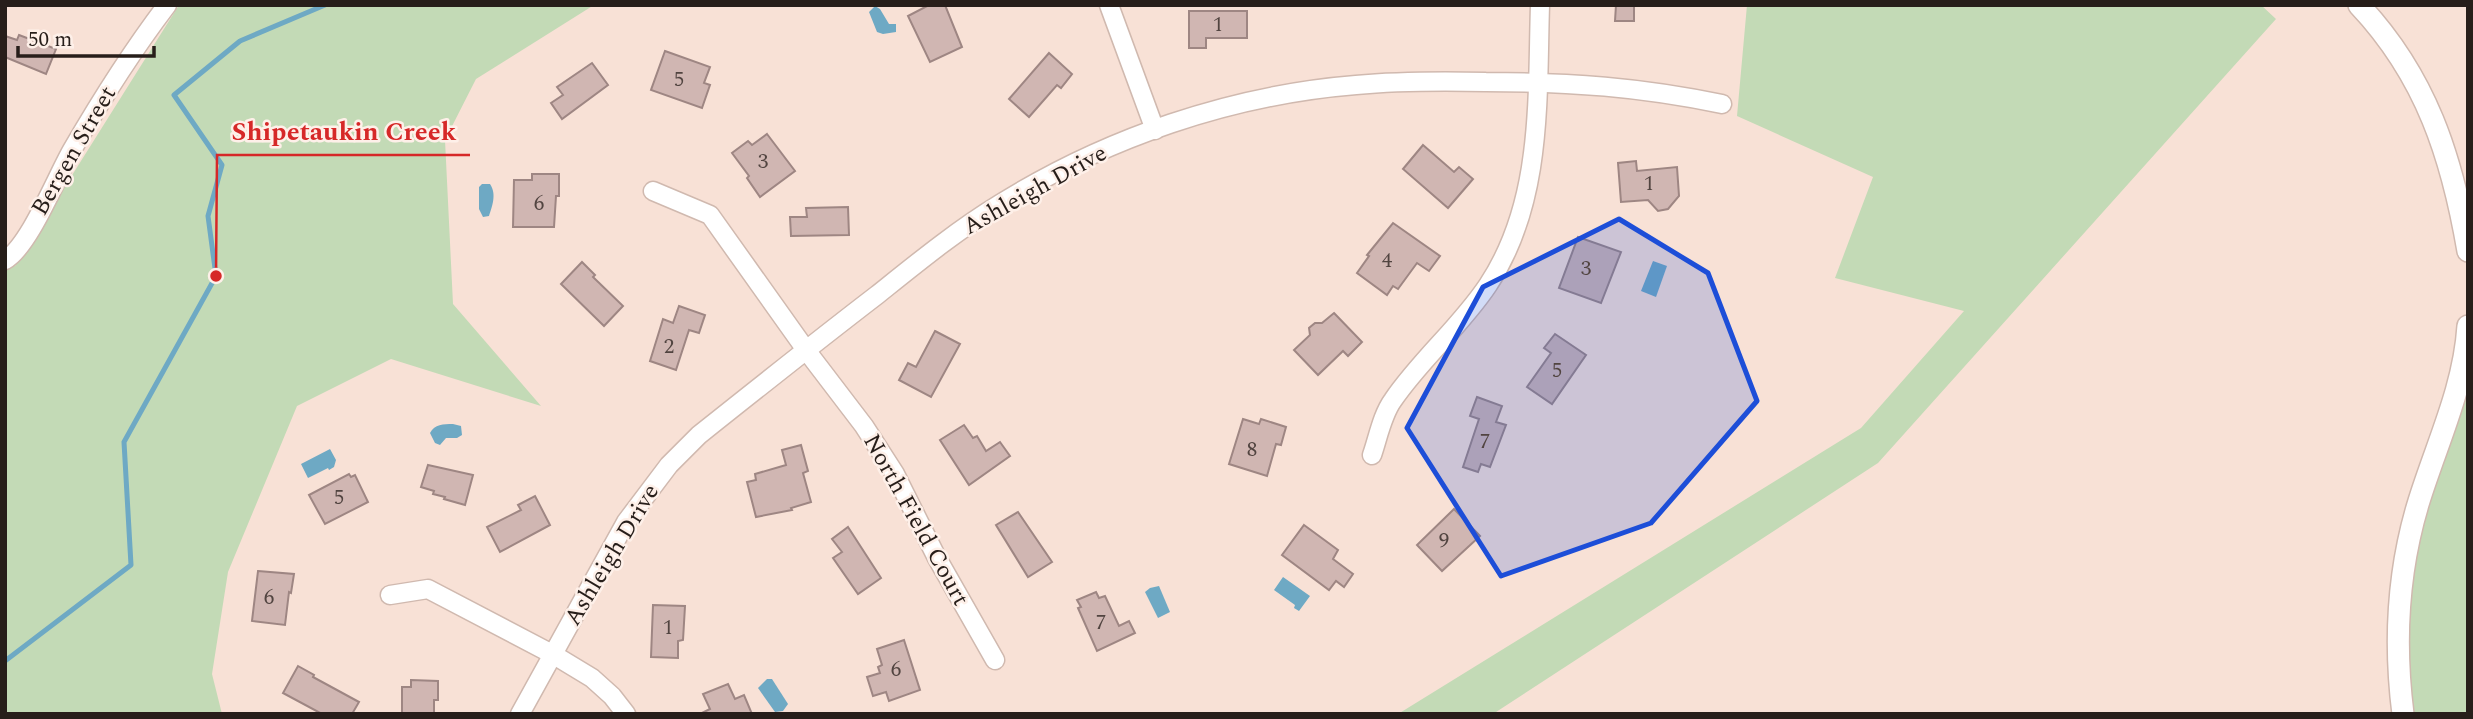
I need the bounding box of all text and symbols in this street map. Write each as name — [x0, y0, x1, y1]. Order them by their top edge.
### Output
house number: 1 — [1213, 9, 1223, 41]
scale bar — [18, 14, 154, 58]
text: 50 m — [28, 24, 72, 56]
house number: 5 — [674, 64, 684, 96]
street label: Bergen Street — [22, 79, 126, 223]
callout: Shipetaukin Creek — [217, 108, 470, 155]
text: Shipetaukin Creek — [232, 112, 457, 152]
street label: Ashleigh Drive — [956, 135, 1114, 245]
house number: 3 — [758, 146, 769, 178]
house number: 1 — [1644, 168, 1654, 200]
house number: 6 — [534, 188, 544, 220]
house number: 4 — [1382, 245, 1393, 277]
house number: 3 — [1581, 253, 1592, 285]
house number: 2 — [664, 331, 674, 363]
house number: 5 — [1552, 355, 1562, 387]
house number: 7 — [1480, 426, 1490, 458]
street label: North Field Court — [854, 427, 978, 613]
house number: 8 — [1247, 434, 1257, 466]
street label: Ashleigh Drive — [555, 477, 669, 633]
house number: 5 — [334, 482, 344, 514]
house number: 9 — [1439, 525, 1449, 557]
house number: 6 — [264, 582, 274, 614]
house number: 7 — [1096, 607, 1106, 639]
house number: 1 — [663, 612, 673, 644]
house number: 6 — [891, 654, 901, 686]

